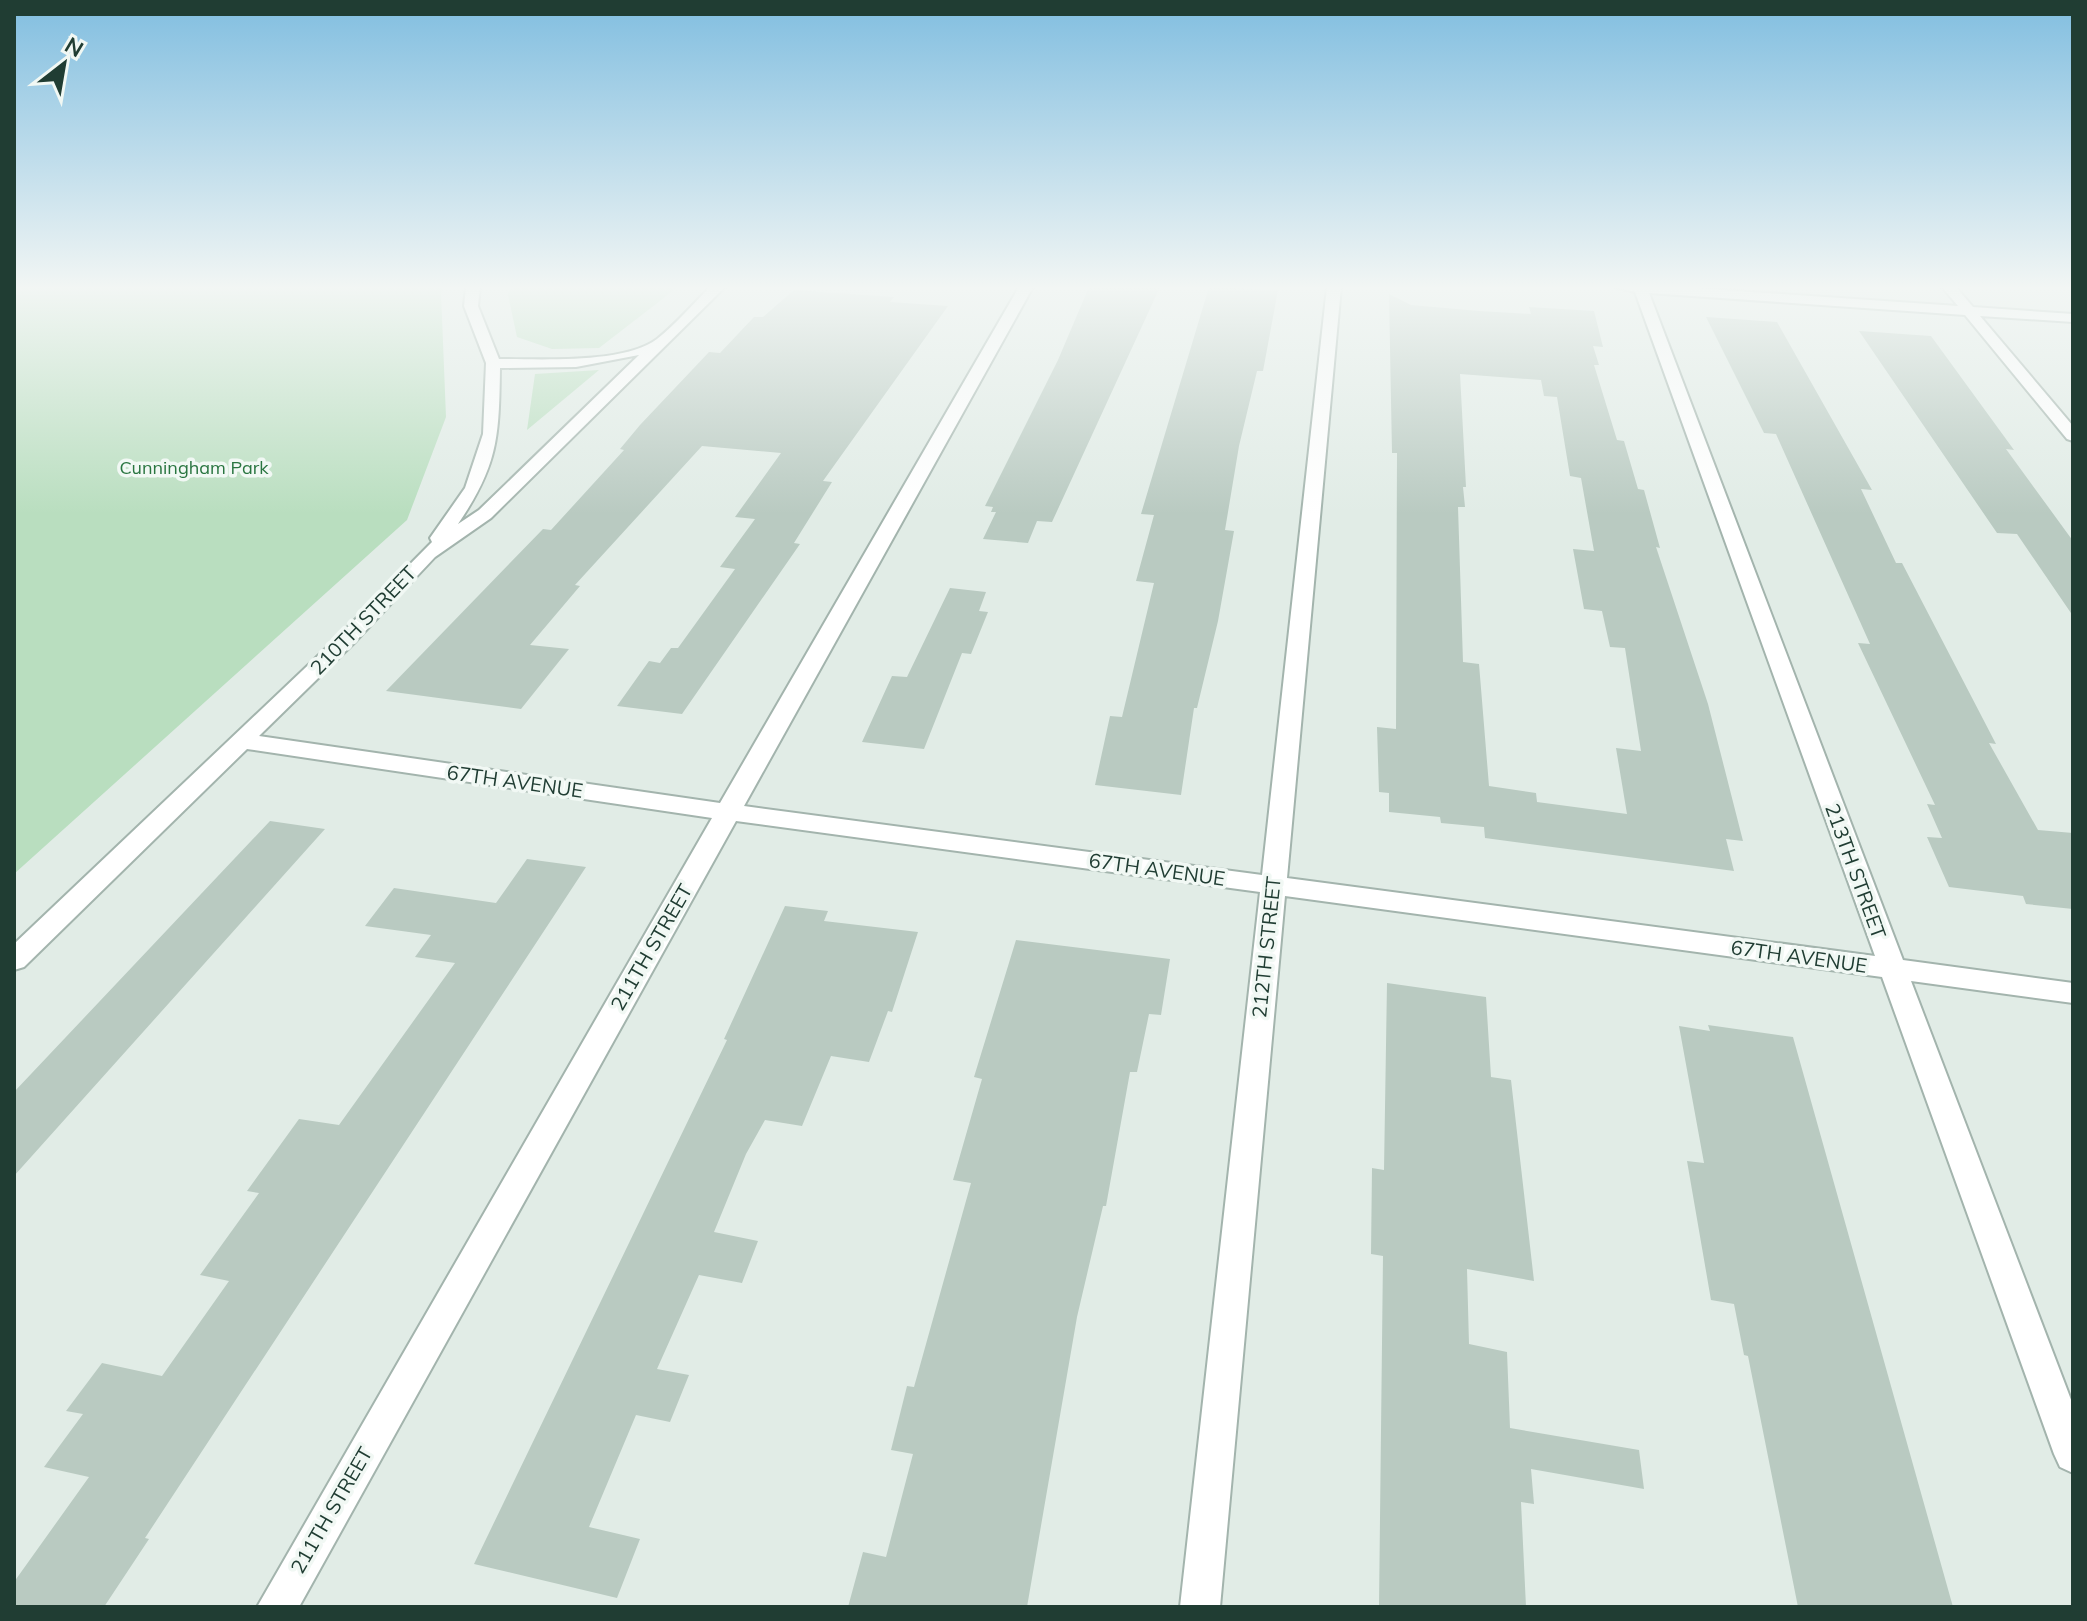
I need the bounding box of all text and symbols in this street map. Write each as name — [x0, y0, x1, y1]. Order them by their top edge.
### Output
north arrow — [24, 24, 104, 104]
text: N — [60, 31, 89, 63]
park label: Cunningham Park — [119, 456, 269, 479]
street label: 210TH STREET — [305, 560, 421, 680]
street label: 67TH AVENUE — [445, 759, 585, 803]
street label: 213TH STREET — [1820, 800, 1892, 942]
street label: 67TH AVENUE — [1087, 847, 1227, 891]
street label: 212TH STREET — [1246, 875, 1286, 1019]
street label: 211TH STREET — [605, 879, 697, 1015]
street label: 67TH AVENUE — [1729, 934, 1869, 978]
street label: 211TH STREET — [285, 1442, 377, 1578]

